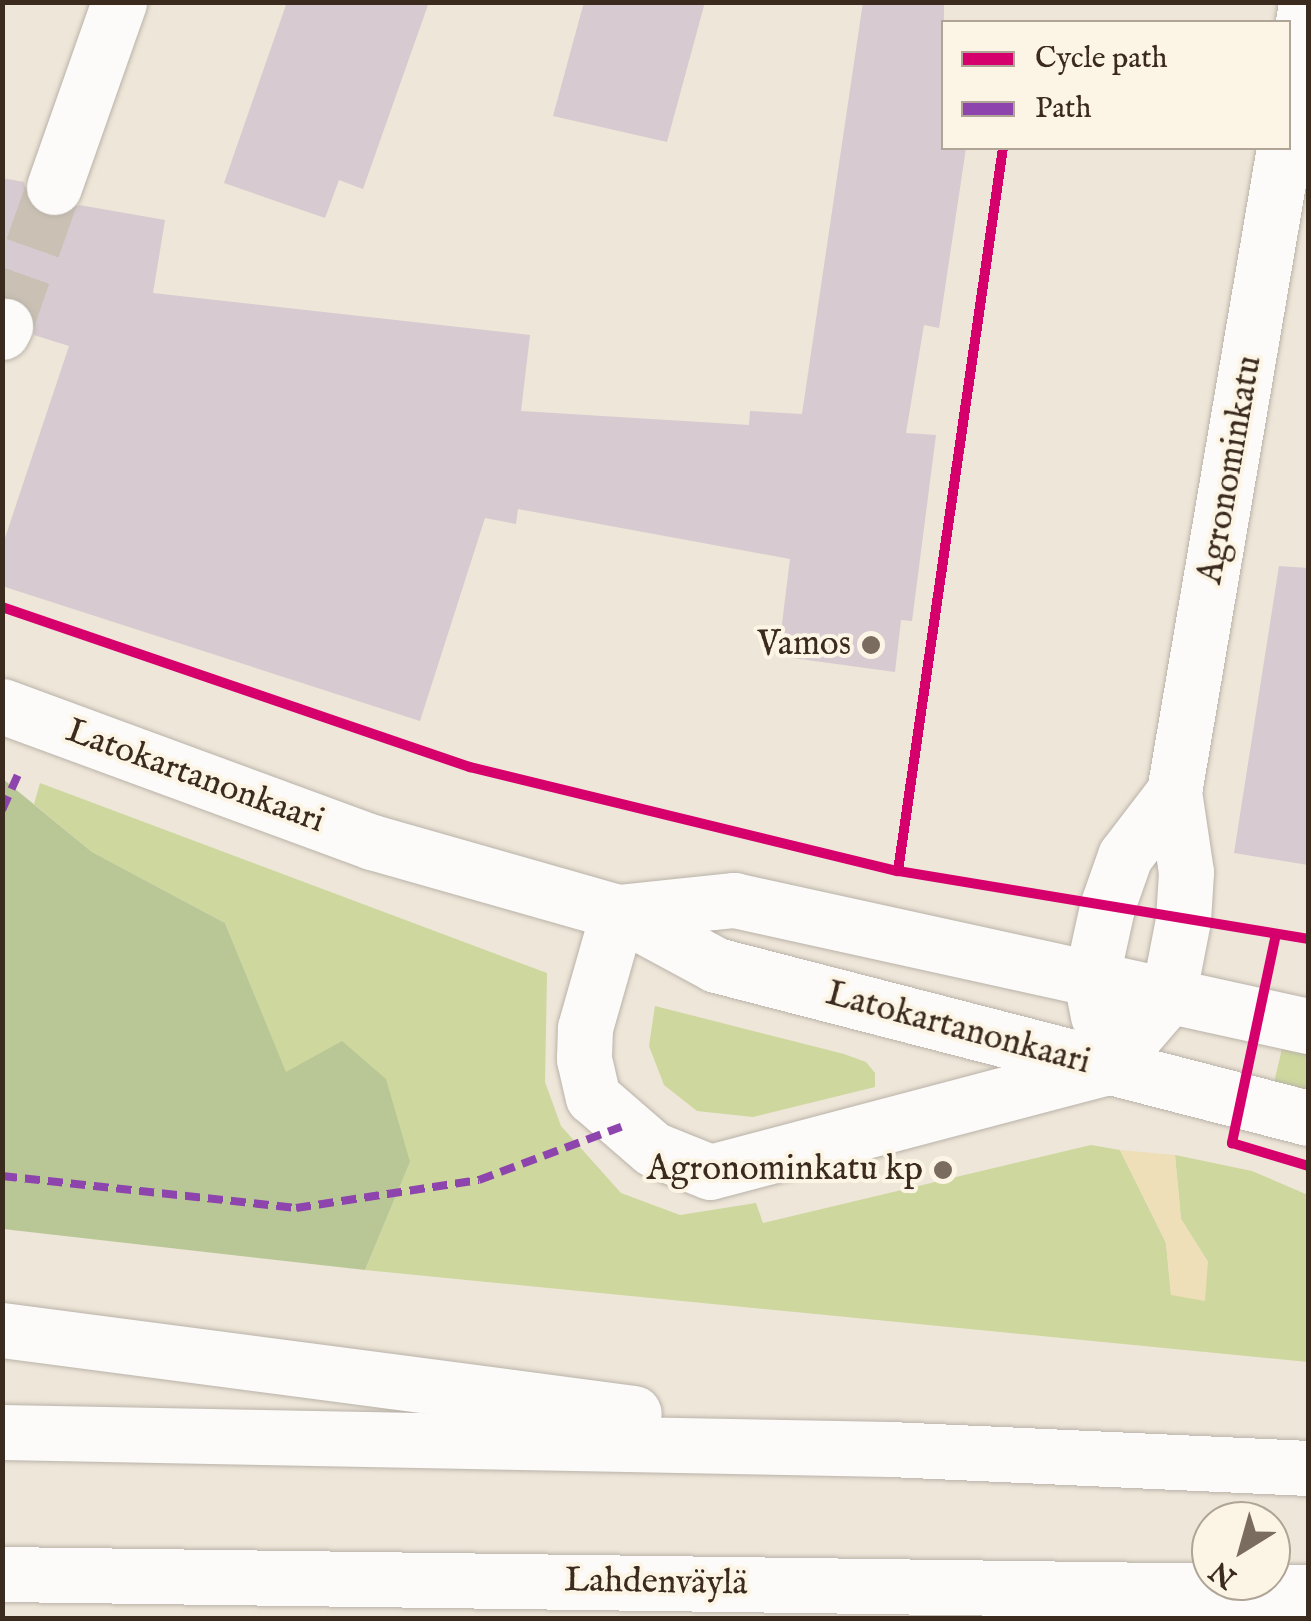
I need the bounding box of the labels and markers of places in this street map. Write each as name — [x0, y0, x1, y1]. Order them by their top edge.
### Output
place label: Vamos — [757, 624, 851, 666]
marker: Vamos — [860, 634, 882, 656]
place label: Agronominkatu kp — [647, 1149, 923, 1191]
marker: Agronominkatu kp — [932, 1159, 954, 1181]

